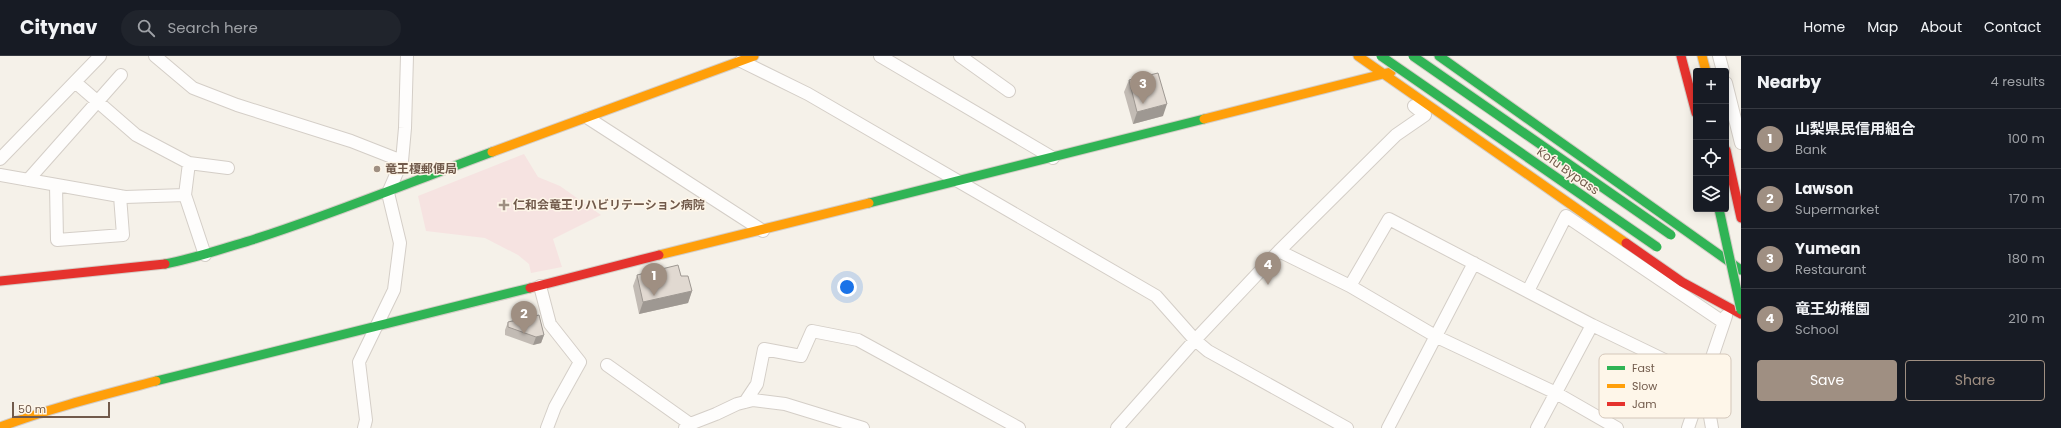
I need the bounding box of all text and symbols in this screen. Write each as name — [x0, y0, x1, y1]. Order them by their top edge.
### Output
search box — [121, 10, 401, 46]
text: Citynav — [20, 14, 97, 41]
icon: search — [135, 17, 157, 39]
text: Search here — [167, 17, 258, 38]
text: Home — [1803, 17, 1845, 37]
text: Map — [1867, 17, 1898, 37]
text: About — [1920, 17, 1962, 37]
text: Contact — [1984, 17, 2041, 37]
map controls — [1693, 68, 1729, 212]
button: + — [1693, 68, 1729, 104]
text: Nearby — [1757, 70, 1821, 94]
pin: 3 — [1130, 71, 1156, 104]
text: 4 results — [1991, 72, 2045, 91]
button: − — [1693, 104, 1729, 140]
text: 山梨県民信用組合 — [1795, 118, 1915, 139]
text: 1 — [1768, 129, 1772, 148]
text: 100 m — [2008, 129, 2045, 148]
button: locate — [1693, 140, 1729, 176]
text: Bank — [1795, 140, 1827, 159]
street label: Kofu Bypass — [1534, 143, 1603, 198]
place label: 竜王榎郵便局 — [385, 160, 457, 177]
marker: 竜王榎郵便局 — [372, 164, 382, 174]
button: layers — [1693, 176, 1729, 212]
text: Lawson — [1795, 178, 1853, 199]
text: 2 — [1766, 189, 1774, 208]
text: 170 m — [2009, 189, 2045, 208]
place label: 仁和会竜王リハビリテーション病院 — [513, 196, 705, 213]
marker: 仁和会竜王リハビリテーション病院 — [498, 199, 510, 211]
text: Supermarket — [1795, 200, 1879, 219]
text: Yumean — [1795, 238, 1861, 259]
text: 3 — [1766, 249, 1774, 268]
text: 180 m — [2008, 249, 2045, 268]
pin: 4 — [1255, 252, 1281, 285]
text: Restaurant — [1795, 260, 1866, 279]
pin: 1 — [641, 263, 667, 296]
your location — [837, 277, 857, 297]
text: 竜王幼稚園 — [1795, 298, 1870, 319]
pin: 2 — [511, 301, 537, 334]
text: 4 — [1766, 309, 1774, 328]
text: 210 m — [2008, 309, 2045, 328]
text: School — [1795, 320, 1839, 339]
legend — [1599, 354, 1731, 418]
text: Fast — [1632, 360, 1655, 376]
button: Save — [1757, 360, 1897, 401]
button: Share — [1905, 360, 2045, 401]
text: Slow — [1632, 378, 1657, 394]
text: Jam — [1632, 396, 1657, 412]
scale bar — [12, 400, 110, 419]
text: 50 m — [18, 401, 46, 417]

